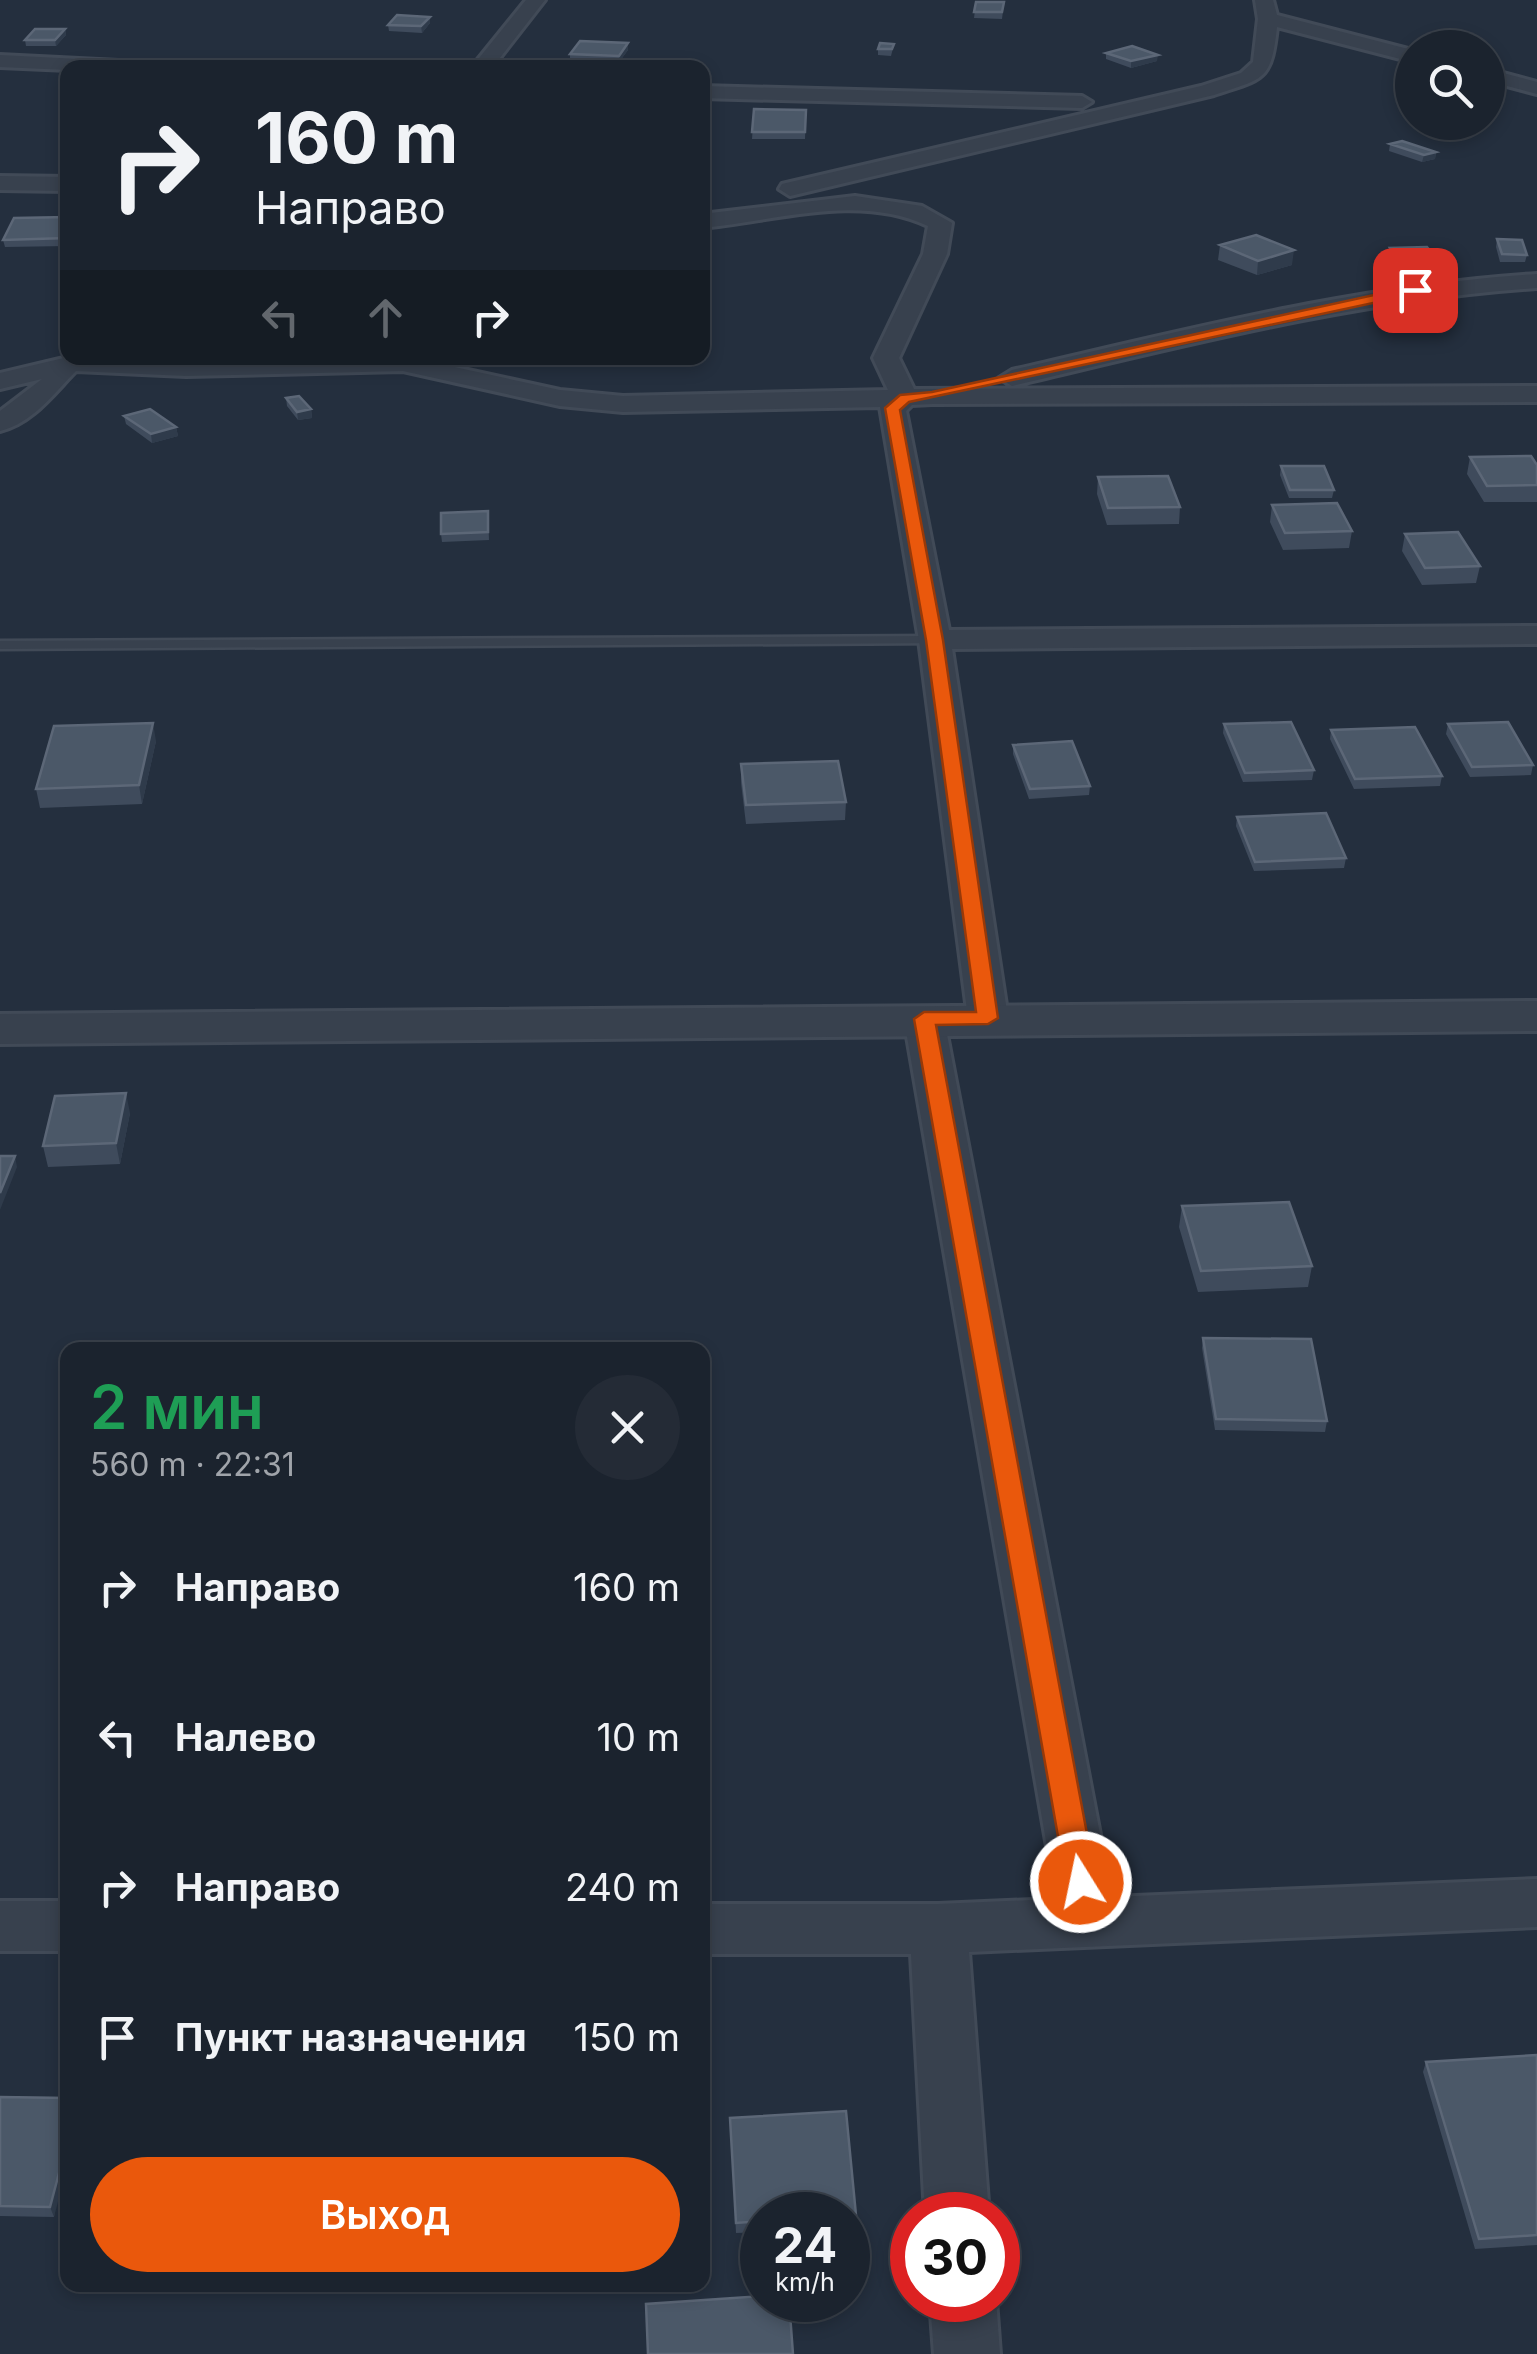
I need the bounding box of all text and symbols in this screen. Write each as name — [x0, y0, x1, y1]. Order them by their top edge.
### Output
map controls — [1395, 30, 1505, 140]
button: search — [1395, 30, 1505, 140]
text: 160 m — [255, 95, 458, 180]
icon: right — [90, 100, 220, 230]
text: Направо — [255, 180, 446, 235]
pin — [1373, 248, 1458, 333]
icon: arrive — [1388, 263, 1443, 318]
icon: left — [253, 290, 308, 345]
icon: ahead — [358, 290, 413, 345]
icon: right — [463, 290, 518, 345]
text: 2 мин — [90, 1371, 264, 1443]
button: close — [575, 1375, 680, 1480]
text: 560 m · 22:31 — [90, 1445, 295, 1484]
icon: right — [90, 1560, 145, 1615]
text: Направо — [175, 1564, 340, 1610]
text: 160 m — [573, 1564, 680, 1610]
icon: left — [90, 1710, 145, 1765]
text: Налево — [175, 1714, 316, 1760]
text: 10 m — [597, 1714, 680, 1760]
position arrow — [1029, 1830, 1133, 1934]
icon: right — [90, 1860, 145, 1915]
text: Направо — [175, 1864, 340, 1910]
text: 240 m — [565, 1864, 680, 1910]
icon: arrive — [90, 2010, 145, 2065]
text: Пункт назначения — [175, 2014, 527, 2060]
text: 150 m — [573, 2014, 680, 2060]
button: Выход — [90, 2157, 680, 2272]
speed limit sign: 30 — [890, 2192, 1020, 2322]
text: 24 — [773, 2215, 837, 2275]
text: km/h — [775, 2267, 835, 2297]

